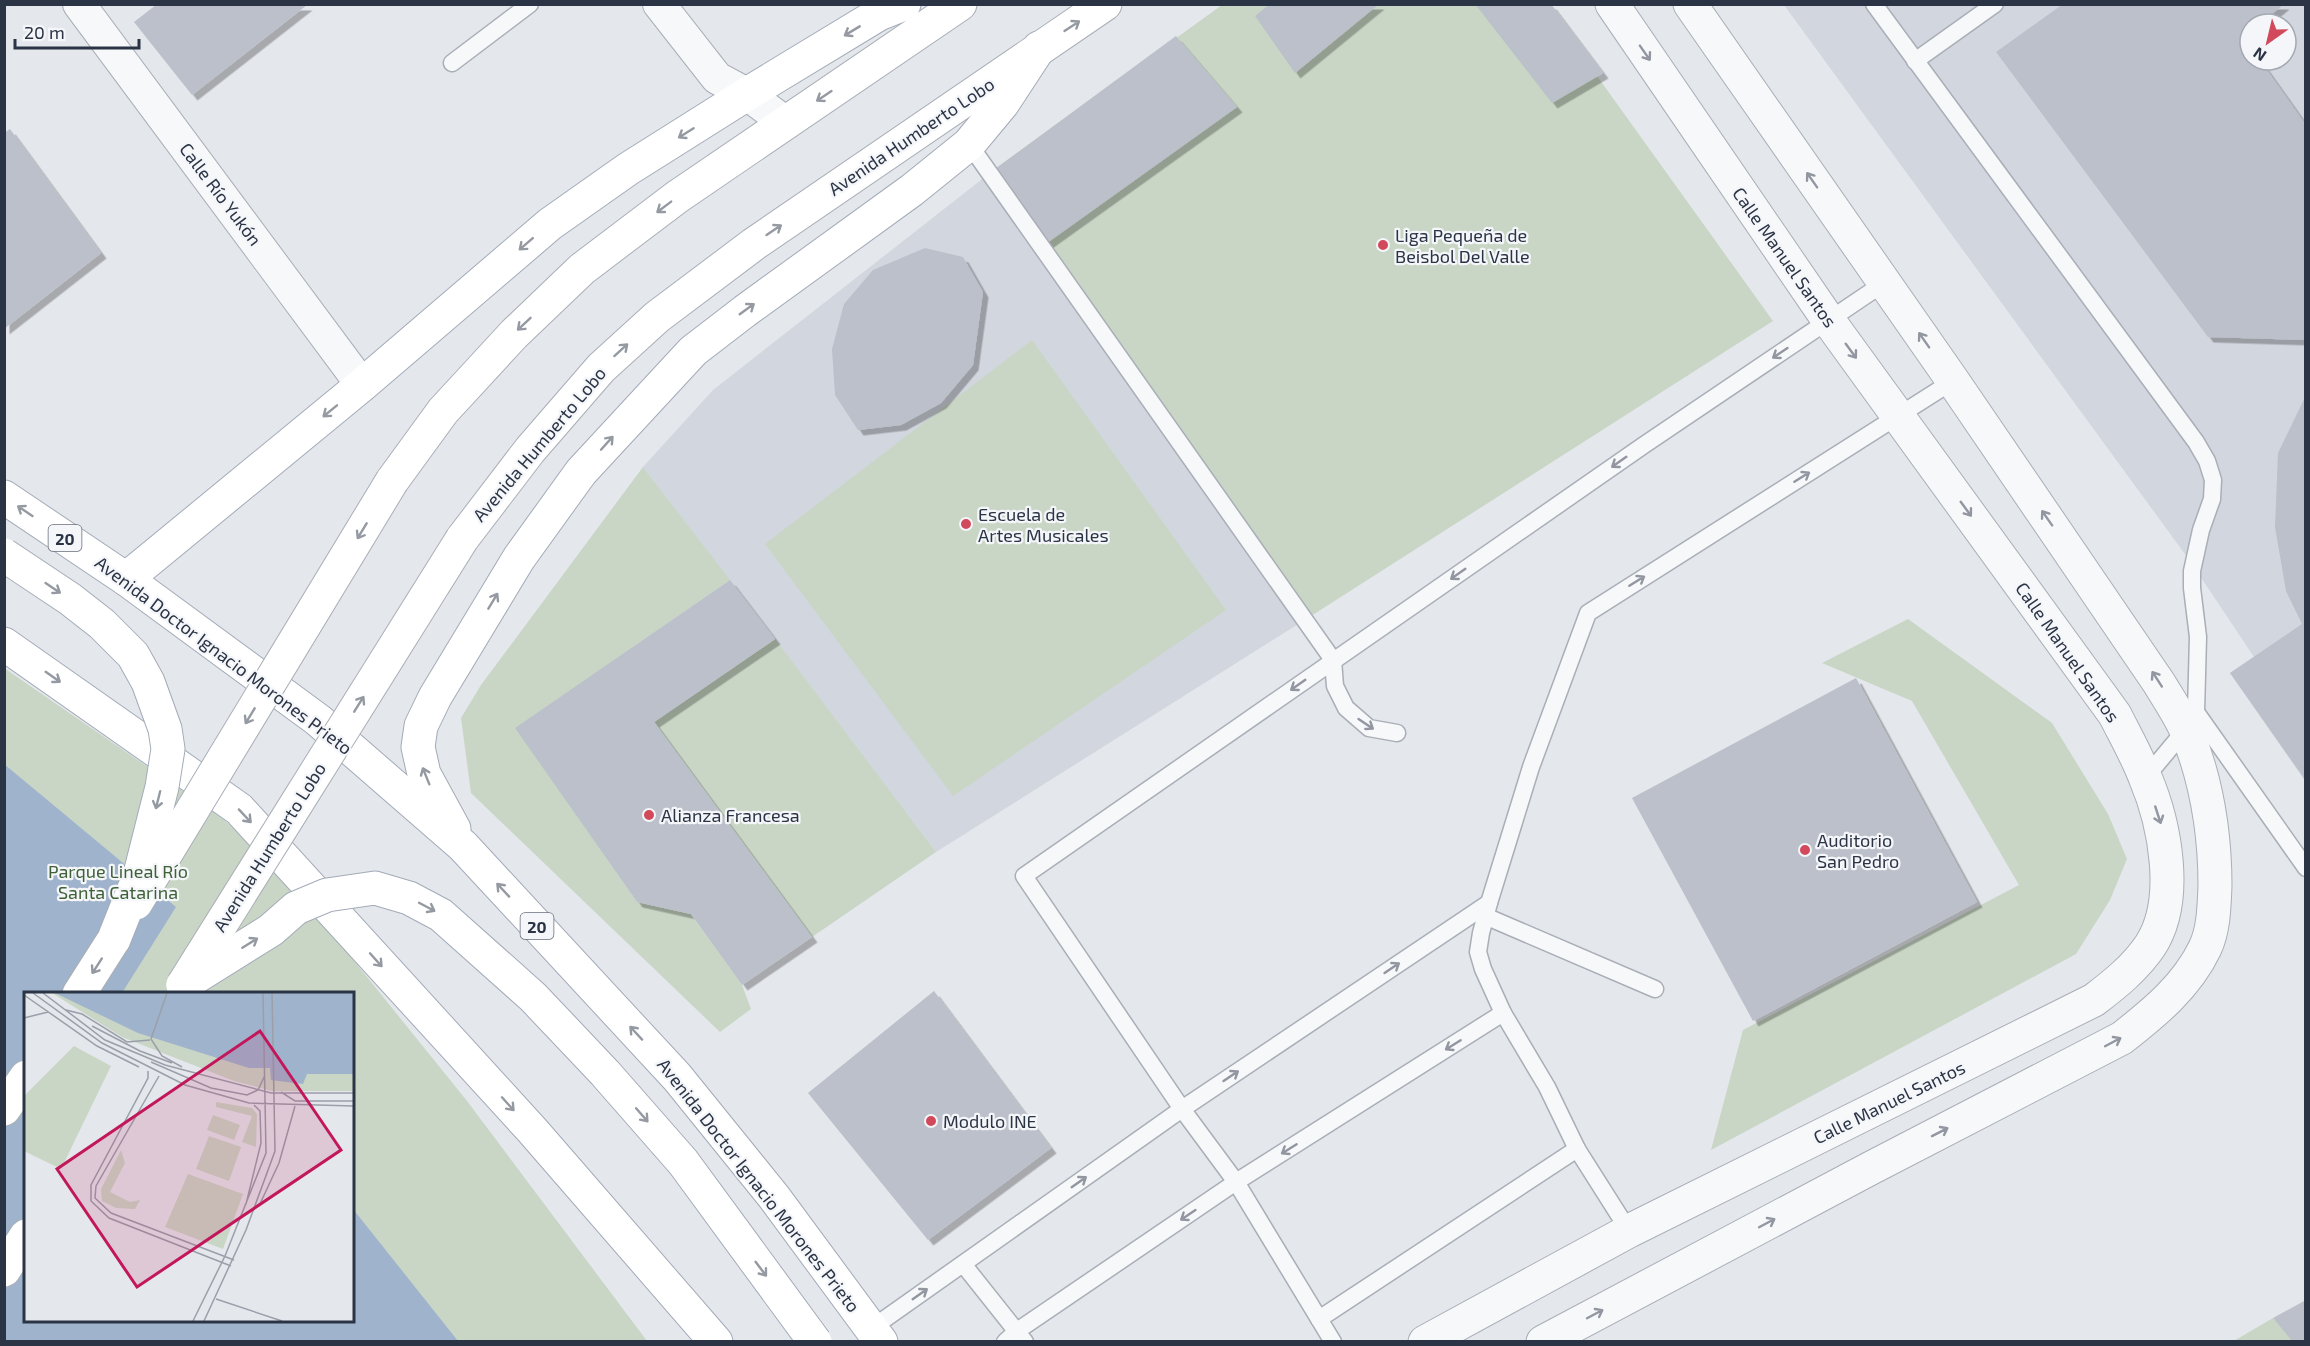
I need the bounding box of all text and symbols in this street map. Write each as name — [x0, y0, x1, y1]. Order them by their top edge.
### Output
scale bar — [15, 12, 140, 50]
north arrow — [2238, 12, 2298, 72]
one-way arrow — [1063, 20, 1080, 32]
text: 20 m — [24, 21, 65, 43]
one-way arrow — [844, 25, 861, 37]
one-way arrow — [1639, 44, 1651, 60]
text: N — [2249, 44, 2269, 66]
street label: Avenida Humberto Lobo — [824, 72, 998, 200]
one-way arrow — [817, 90, 833, 102]
one-way arrow — [678, 127, 695, 139]
street label: Calle Río Yukón — [175, 138, 267, 250]
one-way arrow — [1806, 173, 1818, 189]
street label: Calle Manuel Santos — [1728, 183, 1842, 331]
one-way arrow — [656, 201, 672, 213]
one-way arrow — [766, 223, 783, 236]
place label: Liga Pequeña de Beisbol Del Valle — [1395, 224, 1530, 267]
one-way arrow — [518, 238, 534, 251]
marker: Liga Pequeña de Beisbol Del Valle — [1376, 238, 1390, 252]
one-way arrow — [739, 303, 755, 316]
one-way arrow — [517, 317, 532, 331]
one-way arrow — [1918, 332, 1930, 349]
one-way arrow — [613, 343, 628, 357]
one-way arrow — [1845, 343, 1857, 359]
one-way arrow — [1773, 347, 1789, 359]
street label: Avenida Humberto Lobo — [468, 362, 610, 526]
one-way arrow — [322, 405, 338, 418]
one-way arrow — [600, 436, 614, 451]
one-way arrow — [1611, 456, 1627, 468]
one-way arrow — [1793, 471, 1810, 483]
one-way arrow — [1959, 501, 1972, 517]
place label: Escuela de Artes Musicales — [978, 503, 1109, 546]
one-way arrow — [17, 505, 33, 517]
one-way arrow — [2041, 510, 2053, 526]
marker: Escuela de Artes Musicales — [959, 517, 973, 531]
one-way arrow — [356, 522, 368, 539]
road number: 20 — [48, 525, 82, 551]
street label: Avenida Doctor Ignacio Morones Prieto — [91, 551, 357, 759]
one-way arrow — [1451, 568, 1467, 580]
one-way arrow — [1628, 575, 1645, 587]
street label: Calle Manuel Santos — [2011, 578, 2125, 726]
one-way arrow — [44, 582, 61, 594]
one-way arrow — [487, 593, 499, 610]
one-way arrow — [44, 671, 61, 683]
one-way arrow — [2150, 671, 2162, 688]
one-way arrow — [1291, 679, 1307, 691]
one-way arrow — [353, 696, 365, 713]
one-way arrow — [243, 707, 255, 724]
one-way arrow — [1357, 717, 1374, 730]
street label: Avenida Humberto Lobo — [208, 758, 330, 936]
one-way arrow — [420, 767, 431, 785]
one-way arrow — [152, 790, 164, 809]
place label: Alianza Francesa — [661, 804, 800, 826]
one-way arrow — [2153, 805, 2164, 824]
one-way arrow — [238, 808, 252, 823]
marker: Alianza Francesa — [642, 808, 656, 822]
place label: Auditorio San Pedro — [1817, 829, 1899, 872]
marker: Auditorio San Pedro — [1798, 843, 1812, 857]
park label: Parque Lineal Río Santa Catarina — [48, 860, 188, 903]
one-way arrow — [496, 882, 511, 897]
one-way arrow — [417, 902, 435, 913]
road number: 20 — [520, 913, 554, 939]
one-way arrow — [242, 936, 259, 949]
one-way arrow — [369, 952, 383, 967]
one-way arrow — [90, 958, 103, 975]
one-way arrow — [1384, 961, 1401, 974]
inset map — [24, 992, 354, 1322]
one-way arrow — [629, 1026, 643, 1041]
one-way arrow — [2104, 1036, 2121, 1048]
one-way arrow — [1445, 1038, 1462, 1051]
street label: Avenida Doctor Ignacio Morones Prieto — [653, 1054, 865, 1316]
street label: Calle Manuel Santos — [1810, 1056, 1968, 1148]
one-way arrow — [1222, 1070, 1239, 1083]
one-way arrow — [501, 1096, 515, 1111]
one-way arrow — [635, 1107, 648, 1123]
place label: Modulo INE — [943, 1110, 1037, 1132]
marker: Modulo INE — [924, 1114, 938, 1128]
one-way arrow — [1931, 1126, 1948, 1138]
one-way arrow — [1281, 1143, 1298, 1155]
one-way arrow — [1070, 1176, 1087, 1188]
one-way arrow — [1180, 1209, 1197, 1221]
one-way arrow — [1758, 1217, 1776, 1228]
one-way arrow — [755, 1260, 768, 1276]
one-way arrow — [911, 1288, 927, 1300]
one-way arrow — [1586, 1308, 1603, 1320]

